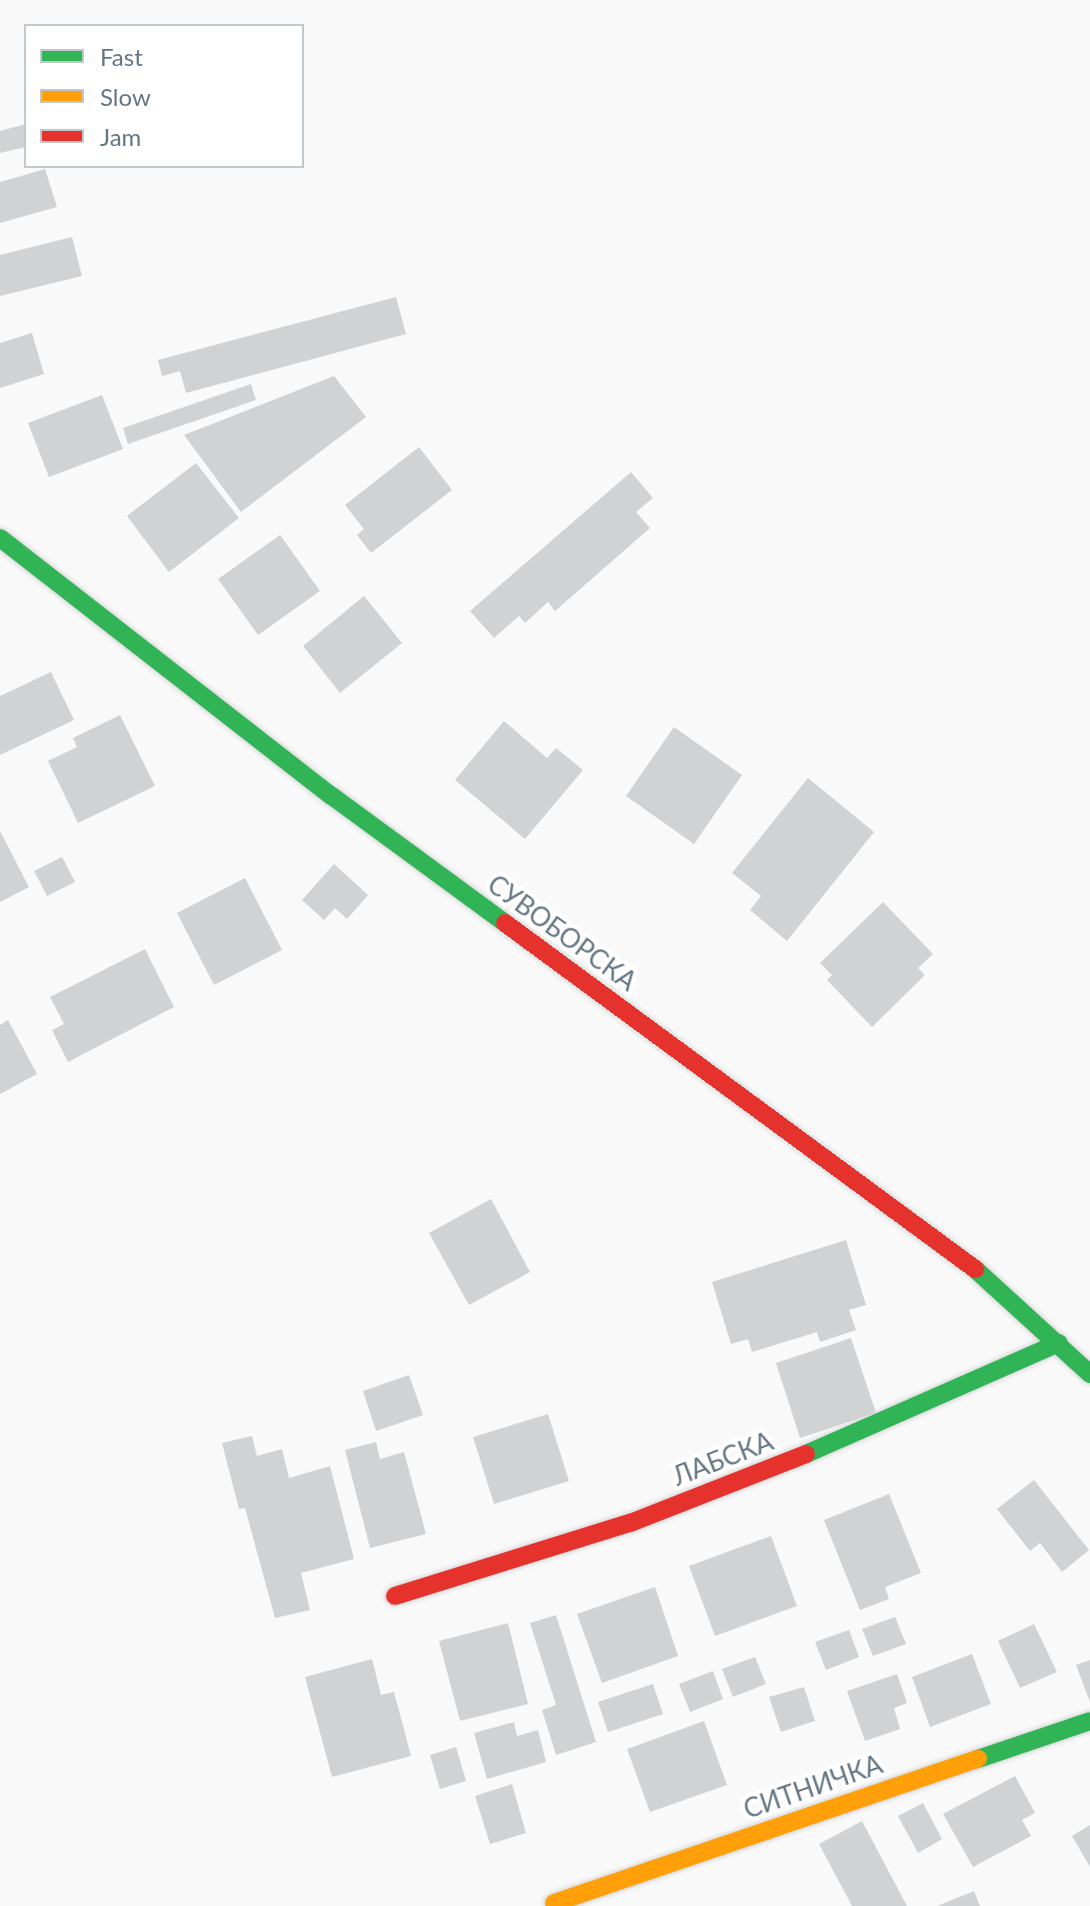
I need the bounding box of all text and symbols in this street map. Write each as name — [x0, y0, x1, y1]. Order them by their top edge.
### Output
legend — [24, 24, 304, 168]
text: Fast — [100, 42, 143, 71]
text: Slow — [100, 82, 151, 111]
text: Jam — [100, 122, 141, 151]
street label: СУВОБОРСКА — [482, 869, 642, 997]
street label: ЛАБСКА — [668, 1426, 778, 1492]
street label: СИТНИЧКА — [740, 1749, 886, 1825]

